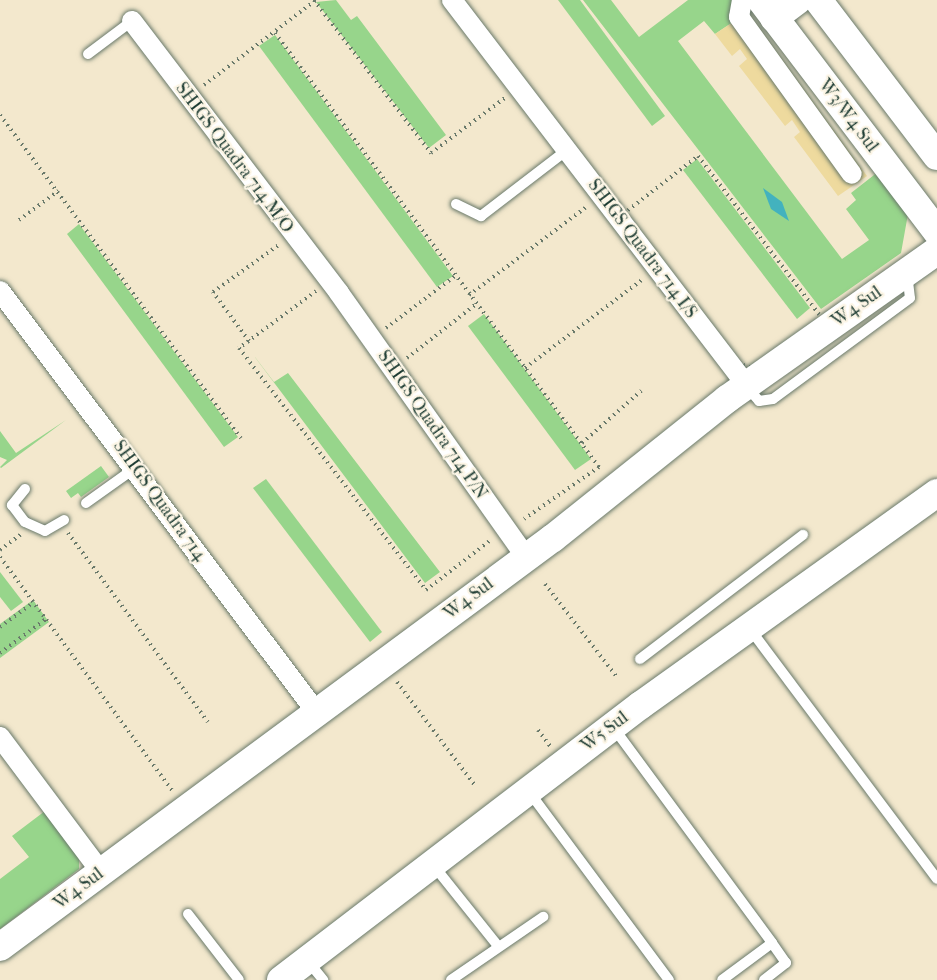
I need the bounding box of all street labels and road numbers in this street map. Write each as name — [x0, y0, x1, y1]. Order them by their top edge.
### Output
street label: W3/W4 Sul — [814, 75, 882, 157]
street label: SHIGS Quadra 714 M/O — [170, 78, 298, 238]
street label: SHIGS Quadra 714 I/S — [583, 175, 701, 323]
street label: W4 Sul — [828, 282, 886, 332]
street label: SHIGS Quadra 714 P/N — [372, 346, 492, 504]
street label: SHIGS Quadra 714 — [108, 436, 210, 566]
street label: W4 Sul — [440, 573, 498, 625]
street label: W5 Sul — [577, 707, 633, 757]
street label: W4 Sul — [50, 863, 108, 915]

